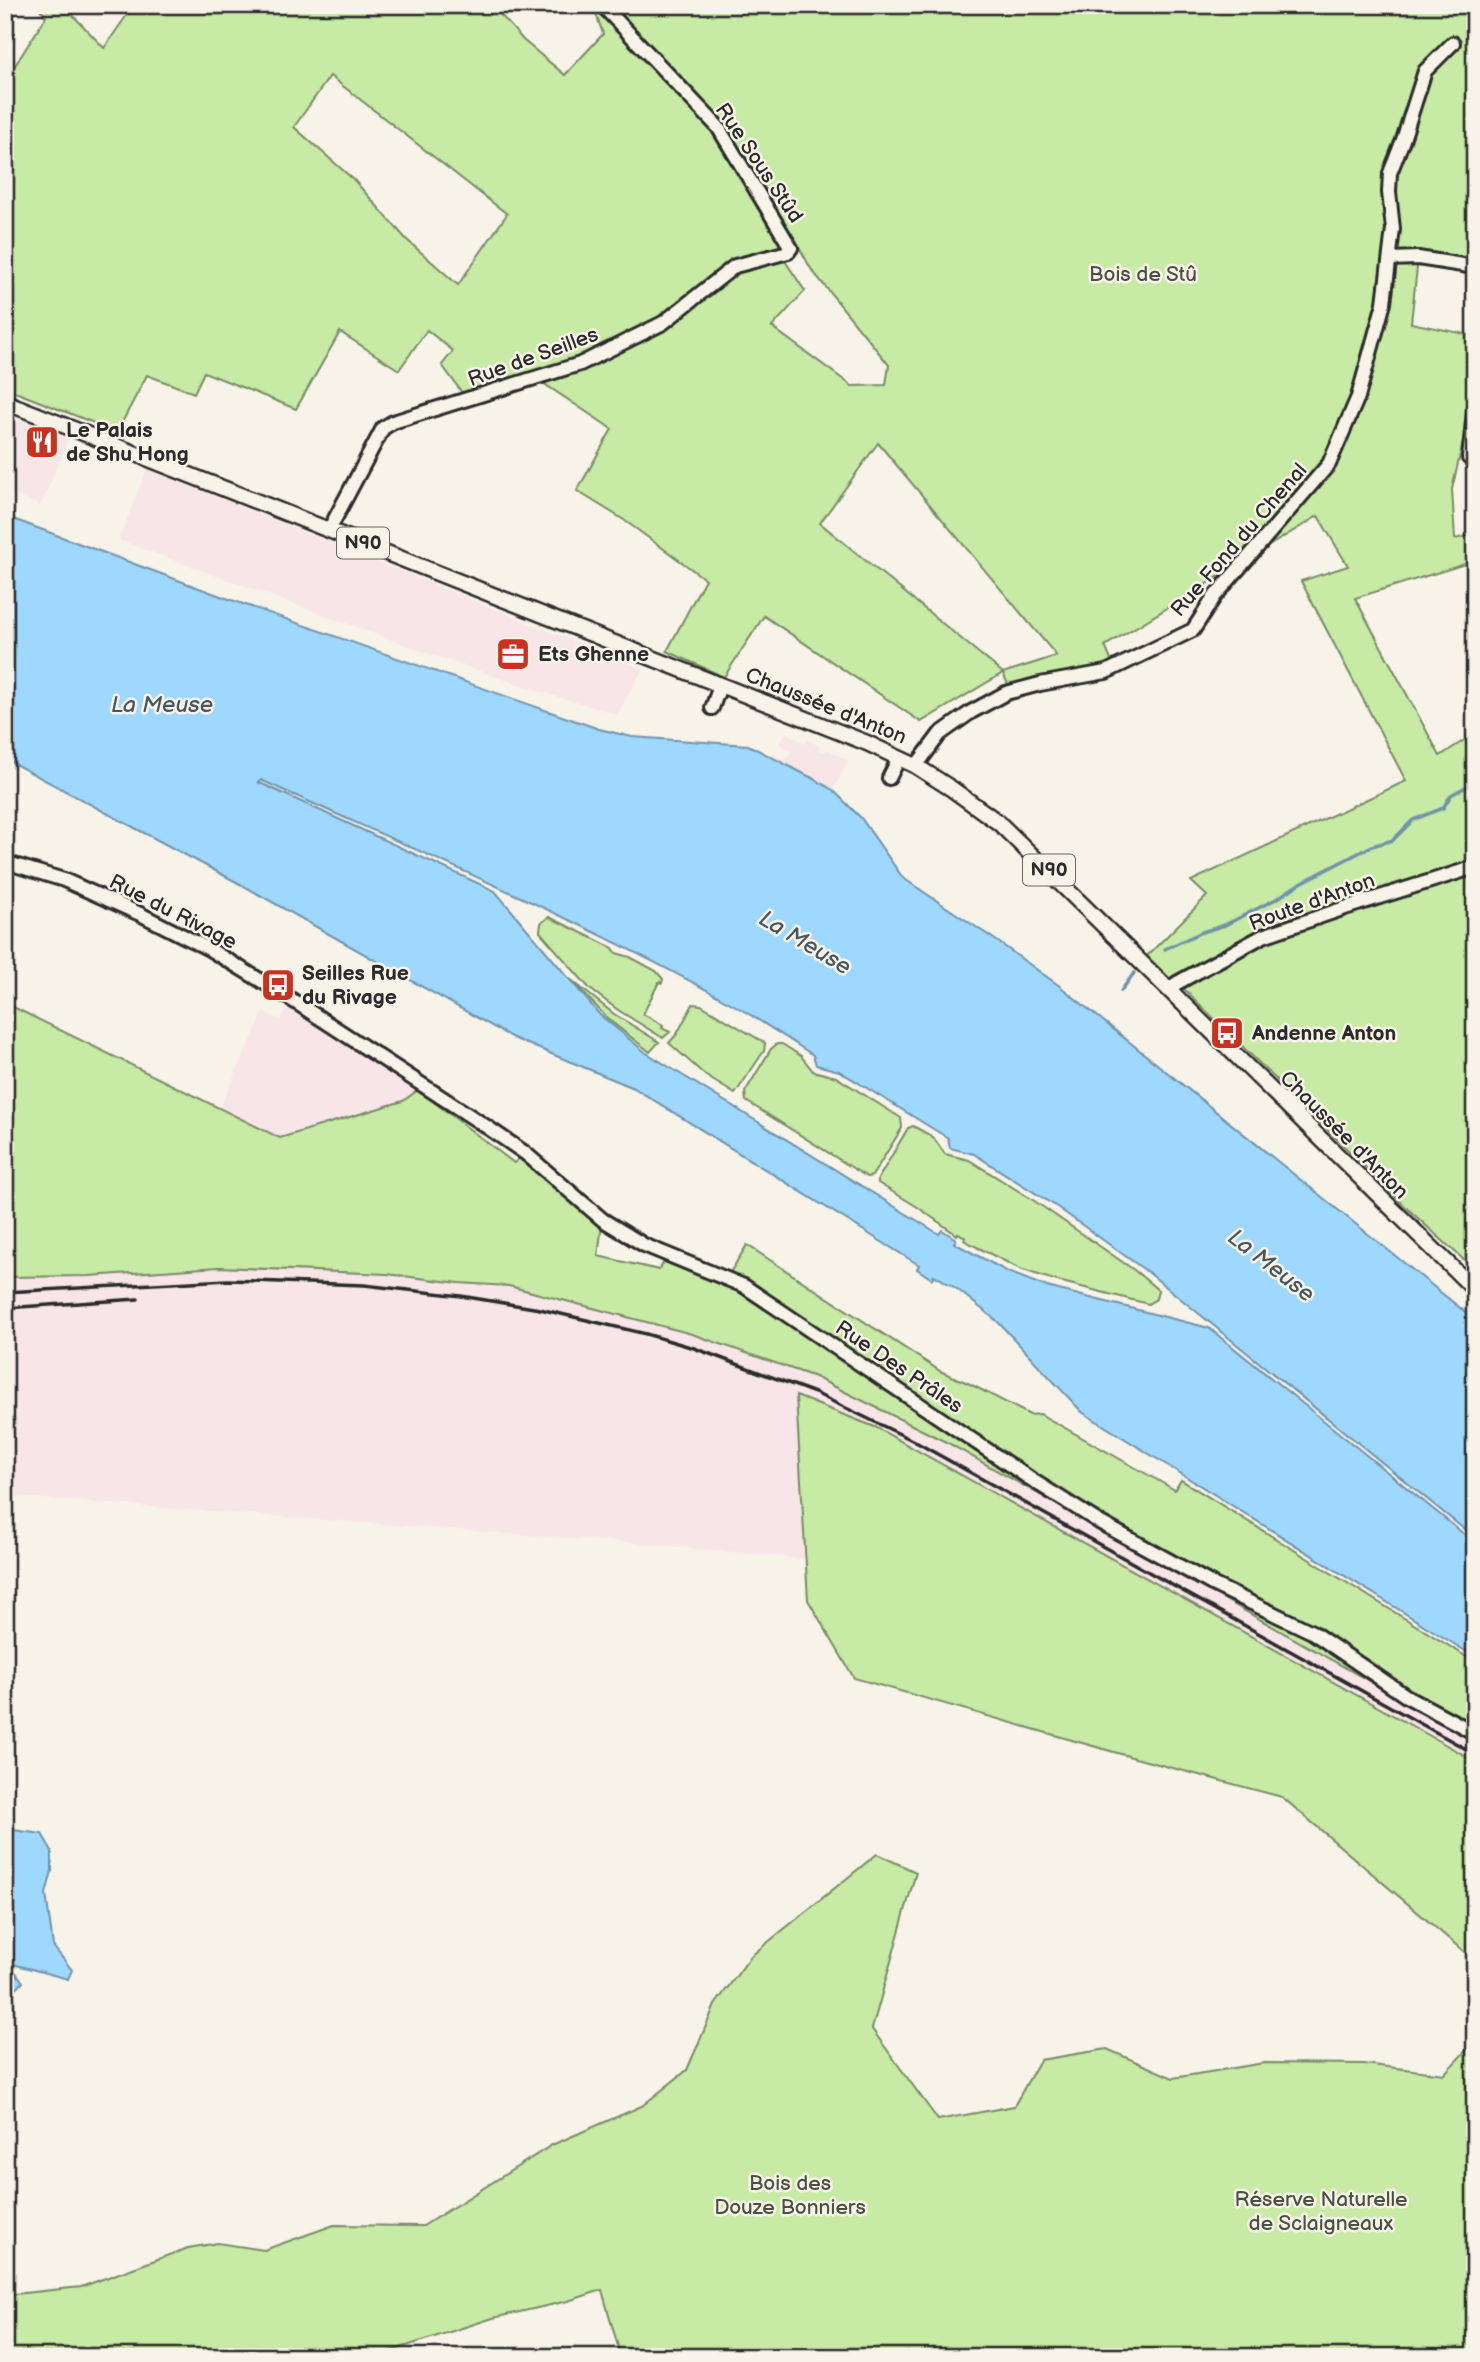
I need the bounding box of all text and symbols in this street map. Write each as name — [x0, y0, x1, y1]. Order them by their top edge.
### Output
street label: Rue Sous Stûd — [710, 98, 808, 228]
park label: Bois de Stû — [1089, 262, 1197, 287]
street label: Rue de Seilles — [465, 322, 601, 392]
place label: Le Palais de Shu Hong — [66, 418, 189, 467]
restaurant icon: Le Palais de Shu Hong — [23, 423, 61, 461]
street label: Rue Fond du Chenal — [1166, 458, 1312, 622]
road number: N90 — [337, 528, 389, 558]
office icon: Ets Ghenne — [494, 635, 532, 673]
place label: Ets Ghenne — [538, 642, 649, 667]
street label: Chaussée d'Anton — [742, 662, 910, 750]
water label: La Meuse — [111, 691, 213, 719]
road number: N90 — [1023, 855, 1075, 886]
street label: Route d'Anton — [1246, 868, 1378, 936]
street label: Rue du Rivage — [105, 869, 241, 955]
water label: La Meuse — [754, 905, 856, 981]
place label: Seilles Rue du Rivage — [302, 961, 409, 1010]
bus stop icon: Seilles Rue du Rivage — [259, 966, 297, 1004]
bus stop icon: Andenne Anton — [1208, 1014, 1246, 1052]
place label: Andenne Anton — [1251, 1021, 1396, 1046]
street label: Chaussée d'Anton — [1275, 1066, 1413, 1204]
water label: La Meuse — [1222, 1224, 1320, 1308]
street label: Rue Des Prâles — [831, 1315, 967, 1419]
park label: Bois des Douze Bonniers — [714, 2171, 866, 2220]
park label: Réserve Naturelle de Sclaigneaux — [1235, 2187, 1407, 2236]

